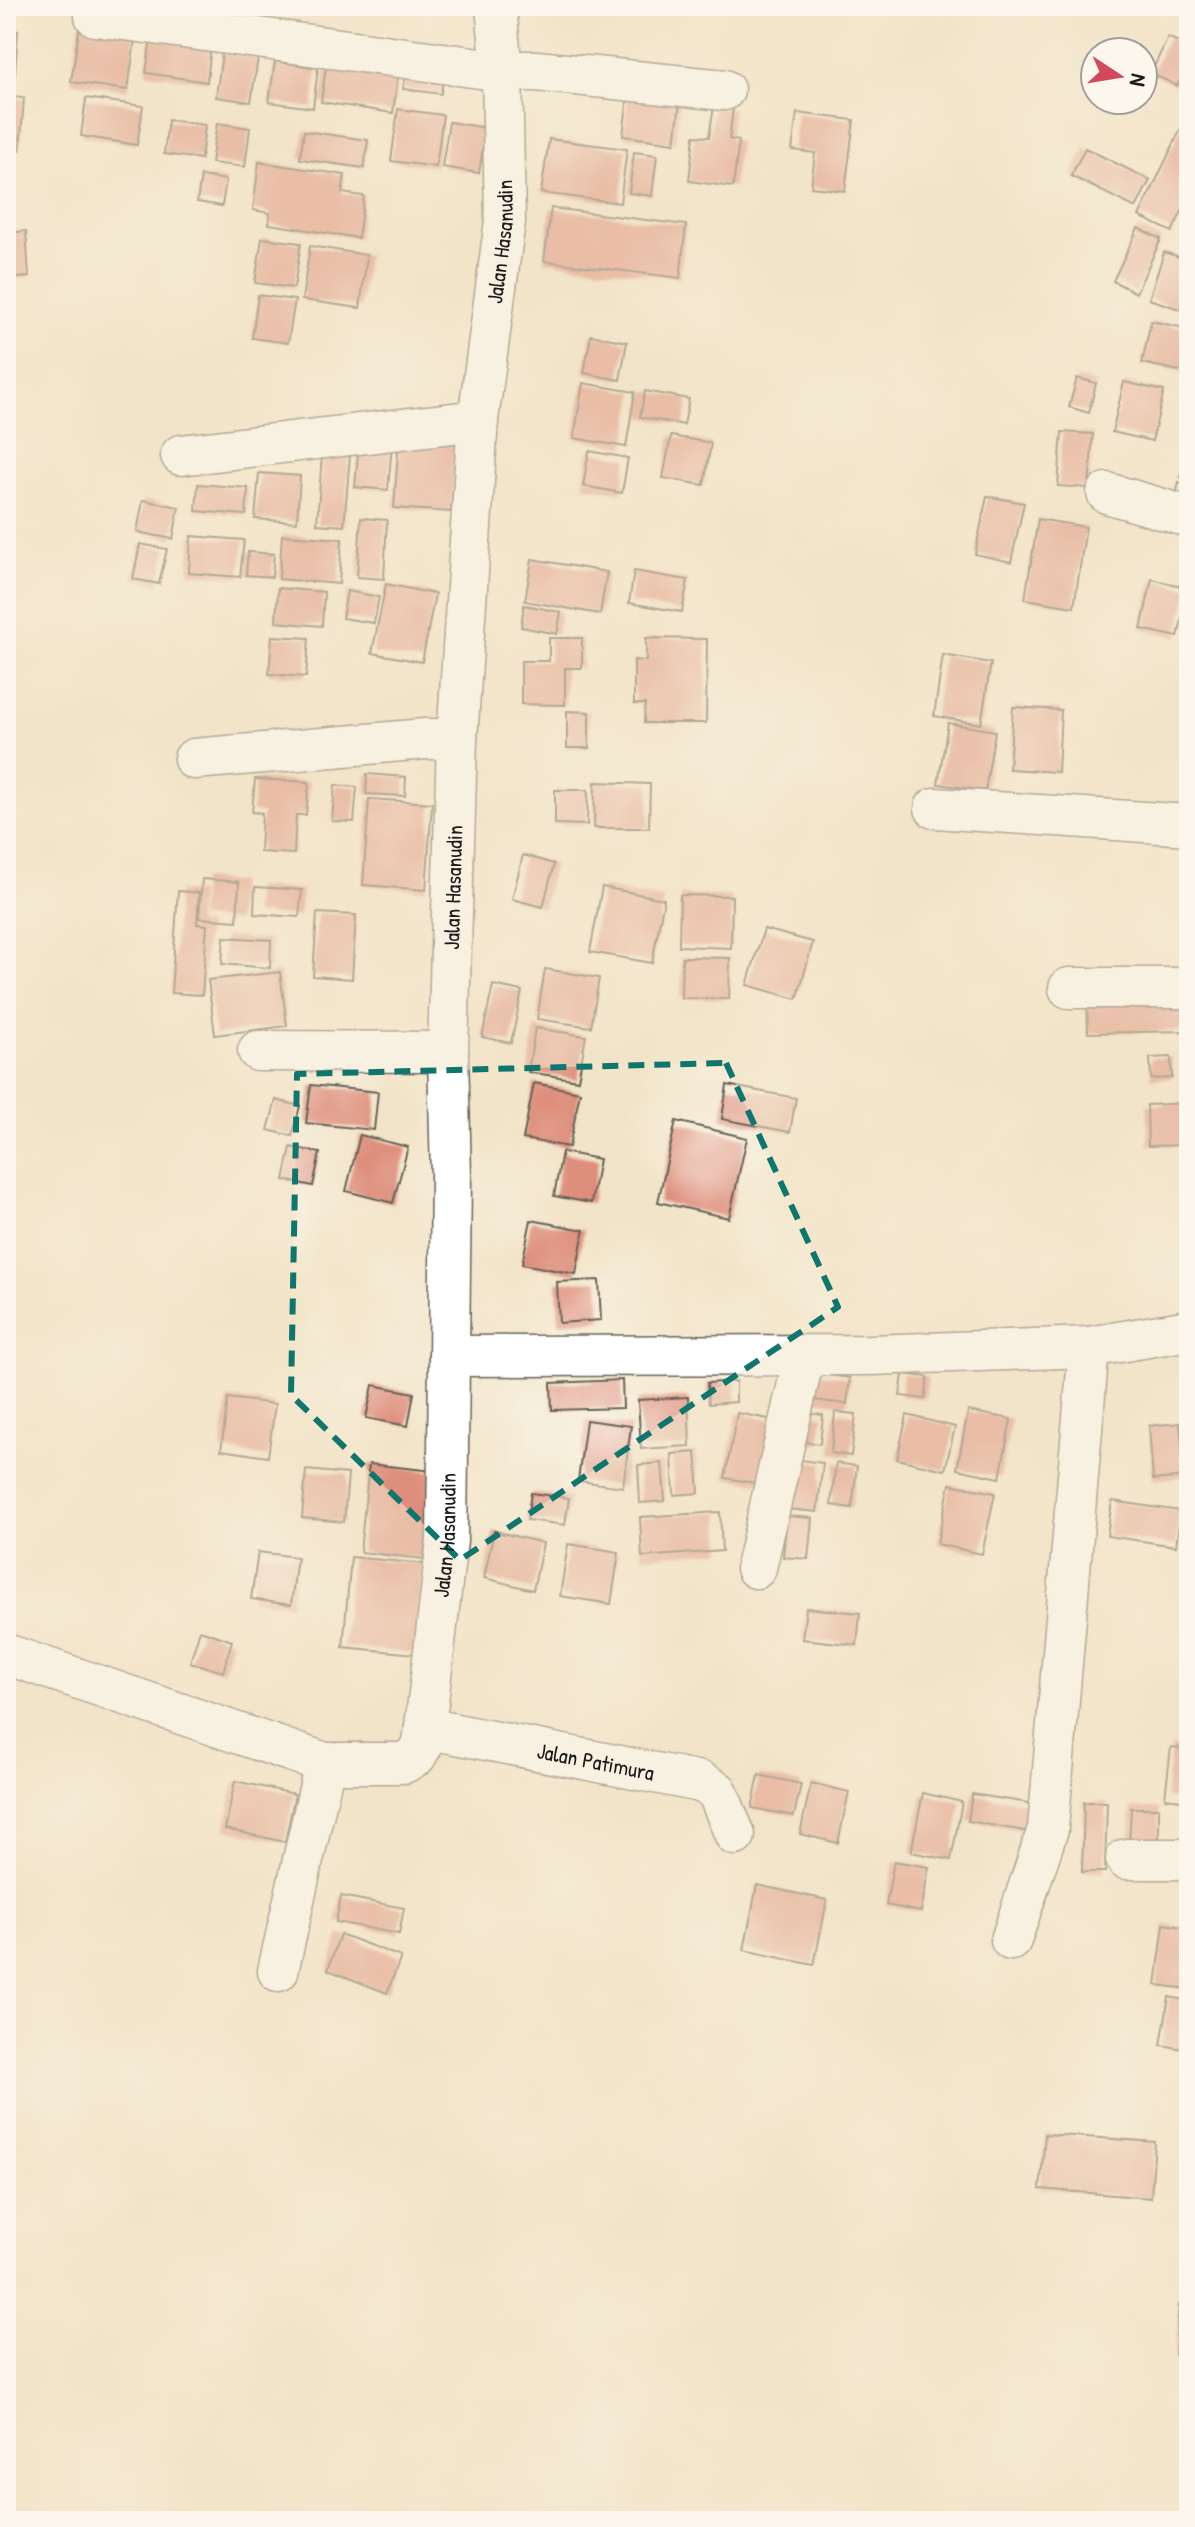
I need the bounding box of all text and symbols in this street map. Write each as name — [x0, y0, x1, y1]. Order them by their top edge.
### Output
north arrow — [1079, 36, 1159, 116]
text: N — [1123, 71, 1154, 89]
street label: Jalan Hasanudin — [479, 179, 520, 306]
street label: Jalan Hasanudin — [436, 825, 470, 950]
street label: Jalan Hasanudin — [425, 1473, 463, 1599]
street label: Jalan Patimura — [535, 1735, 657, 1788]

